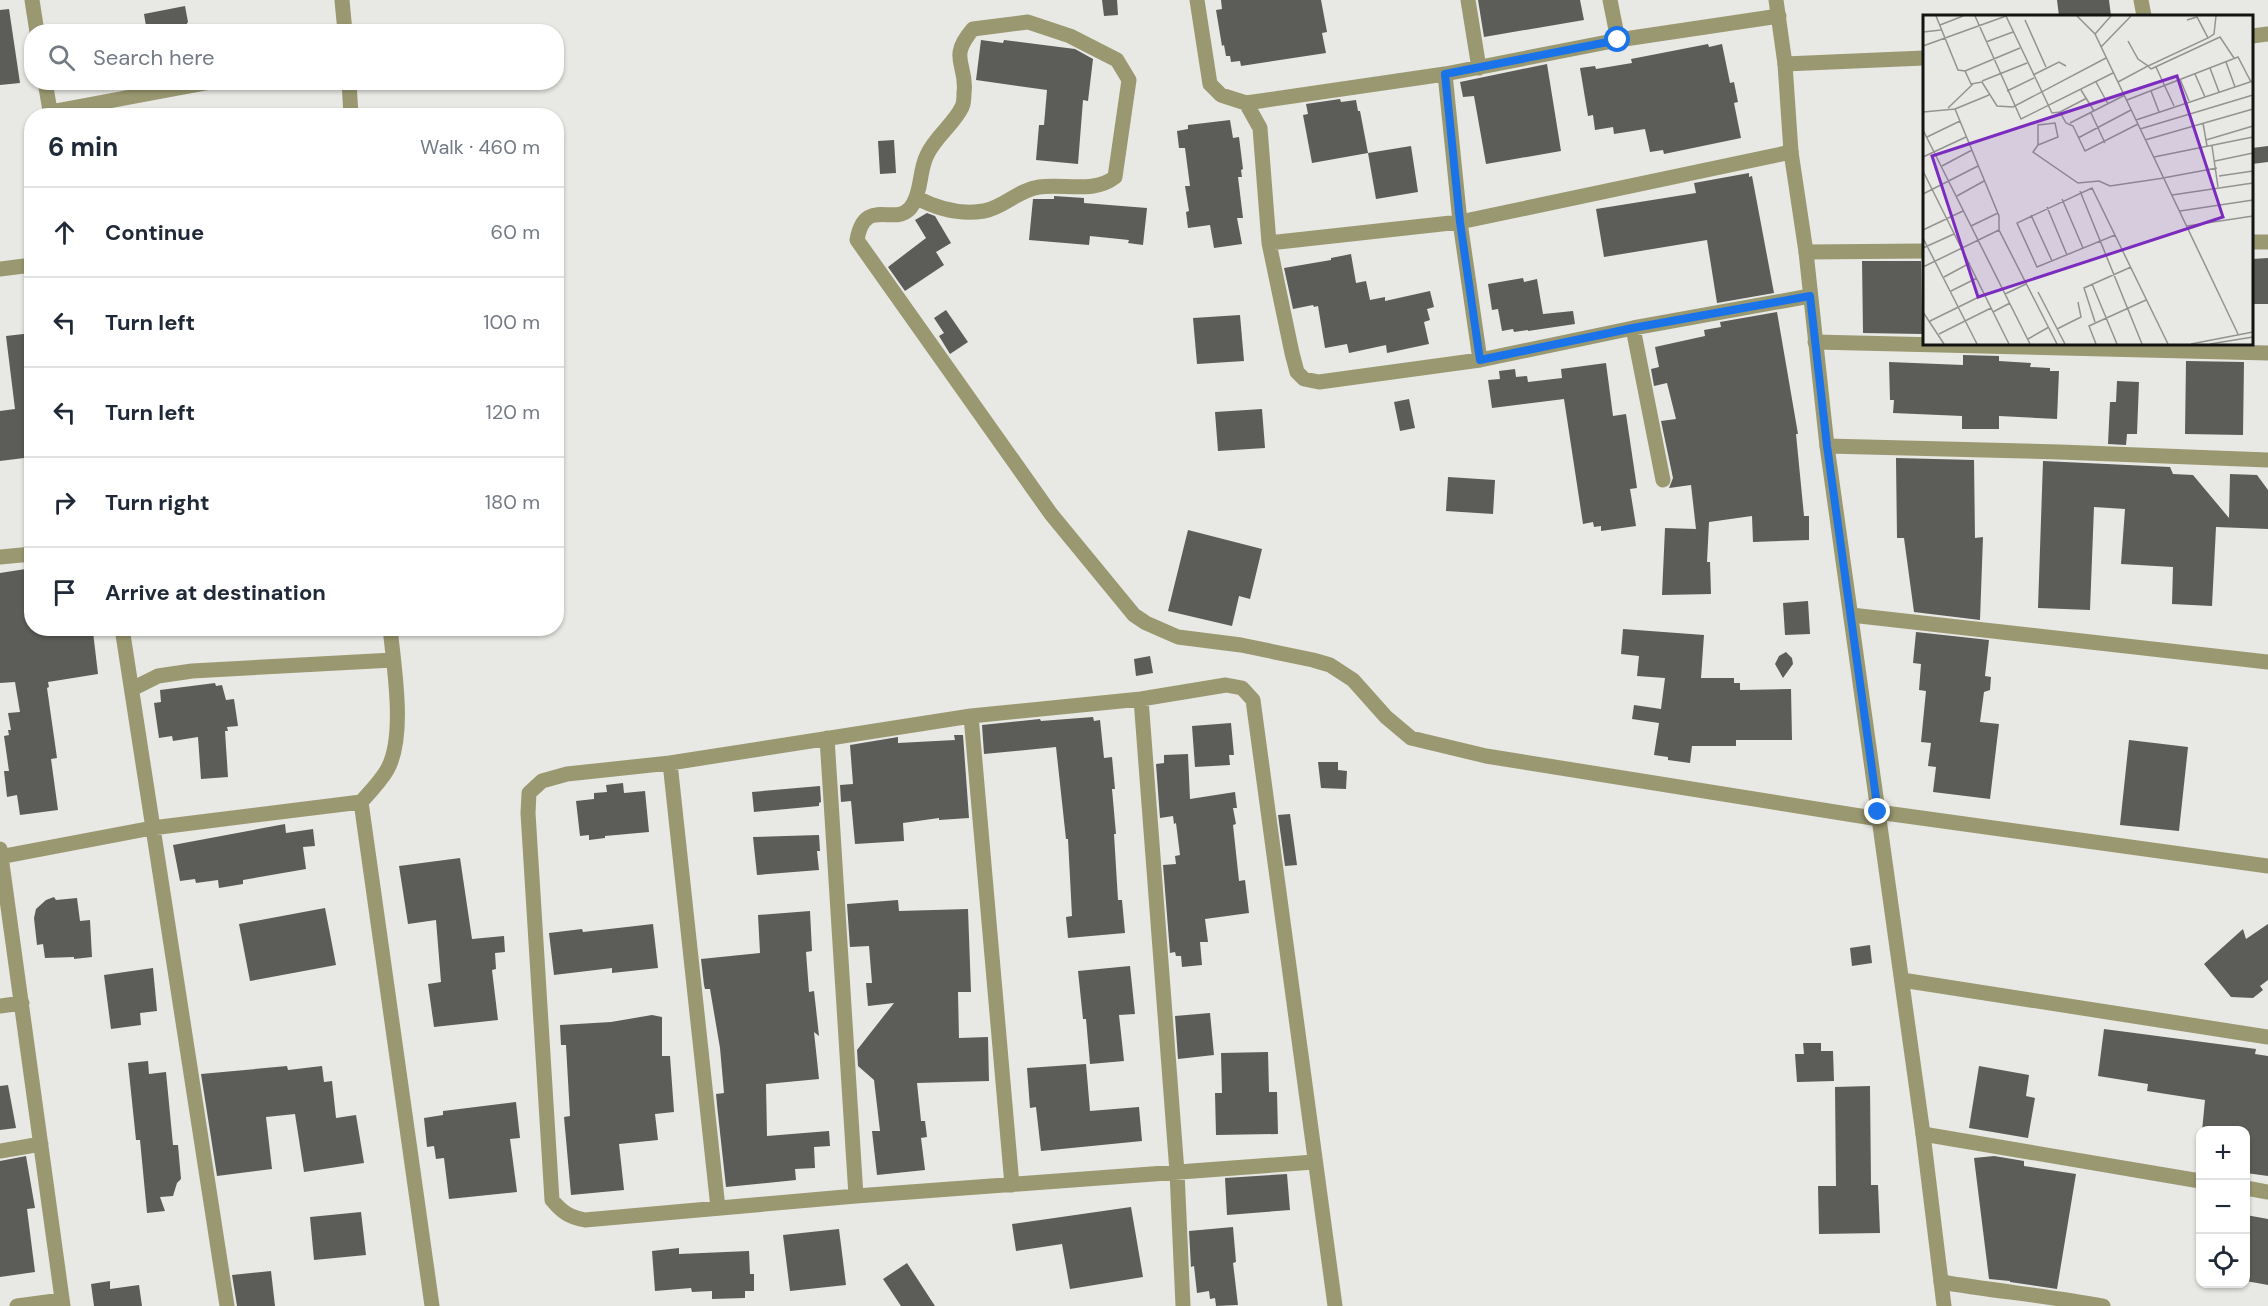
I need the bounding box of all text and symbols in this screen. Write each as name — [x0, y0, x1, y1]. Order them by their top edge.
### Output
inset map — [1923, 15, 2253, 345]
search box — [24, 24, 564, 90]
route start — [1604, 26, 1630, 52]
icon: search — [45, 41, 78, 74]
text: Search here — [93, 43, 214, 72]
text: 6 min — [48, 130, 118, 164]
text: Walk · 460 m — [420, 134, 540, 160]
icon: ahead — [48, 216, 81, 249]
text: Continue — [105, 218, 204, 247]
text: 60 m — [491, 219, 540, 245]
icon: left — [48, 306, 81, 339]
text: Turn left — [105, 308, 195, 337]
text: 100 m — [483, 309, 540, 335]
icon: left — [48, 396, 81, 429]
text: Turn left — [105, 398, 195, 427]
text: 120 m — [486, 399, 540, 425]
icon: right — [48, 486, 81, 519]
text: Turn right — [105, 488, 210, 517]
text: 180 m — [485, 489, 540, 515]
icon: arrive — [48, 576, 81, 609]
text: Arrive at destination — [105, 578, 326, 607]
route end — [1864, 798, 1890, 824]
map controls — [2196, 1126, 2250, 1288]
button: + — [2196, 1126, 2250, 1180]
button: − — [2196, 1180, 2250, 1234]
button: locate — [2196, 1234, 2250, 1288]

